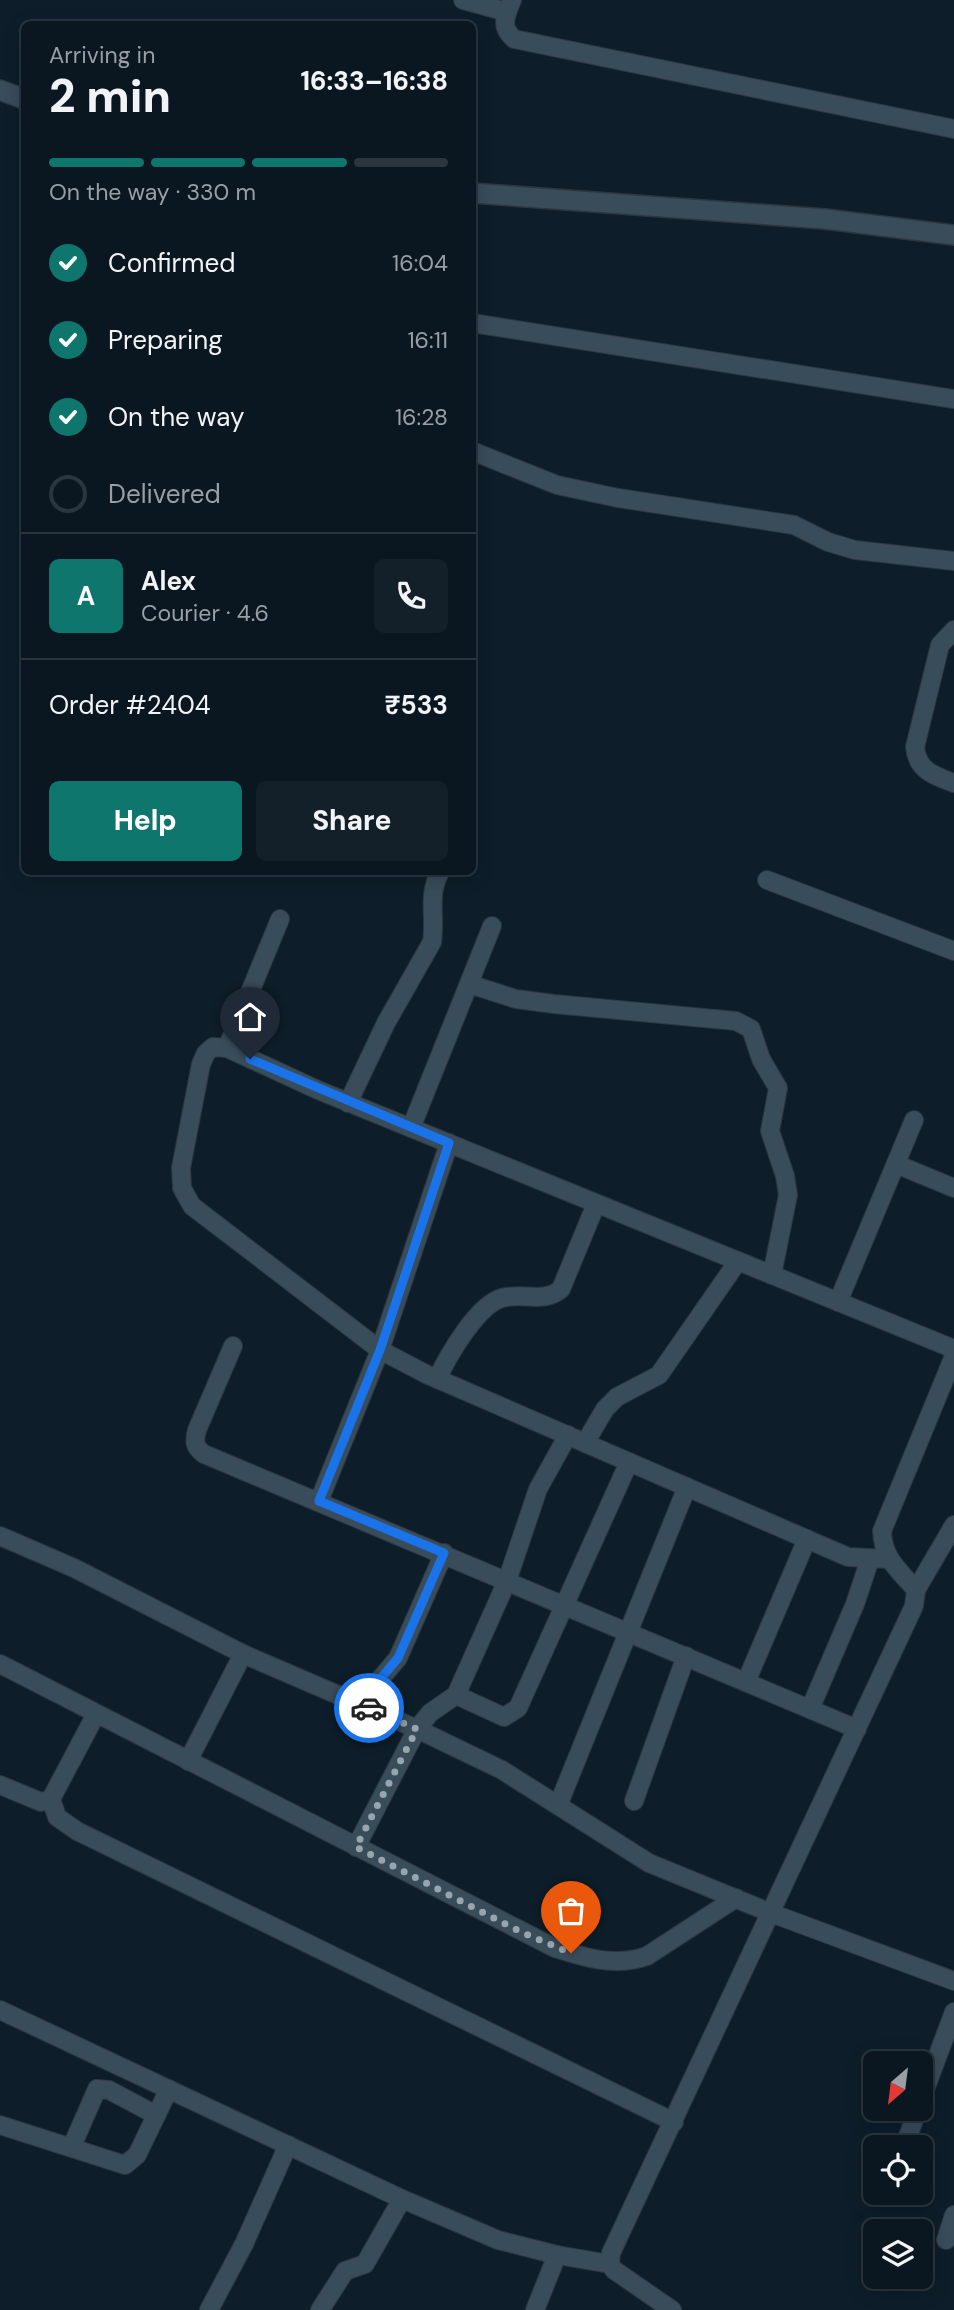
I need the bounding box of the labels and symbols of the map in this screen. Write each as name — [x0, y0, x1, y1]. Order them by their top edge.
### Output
pin — [220, 987, 280, 1059]
courier — [334, 1673, 404, 1743]
pin — [541, 1881, 601, 1953]
north arrow — [863, 2051, 933, 2121]

